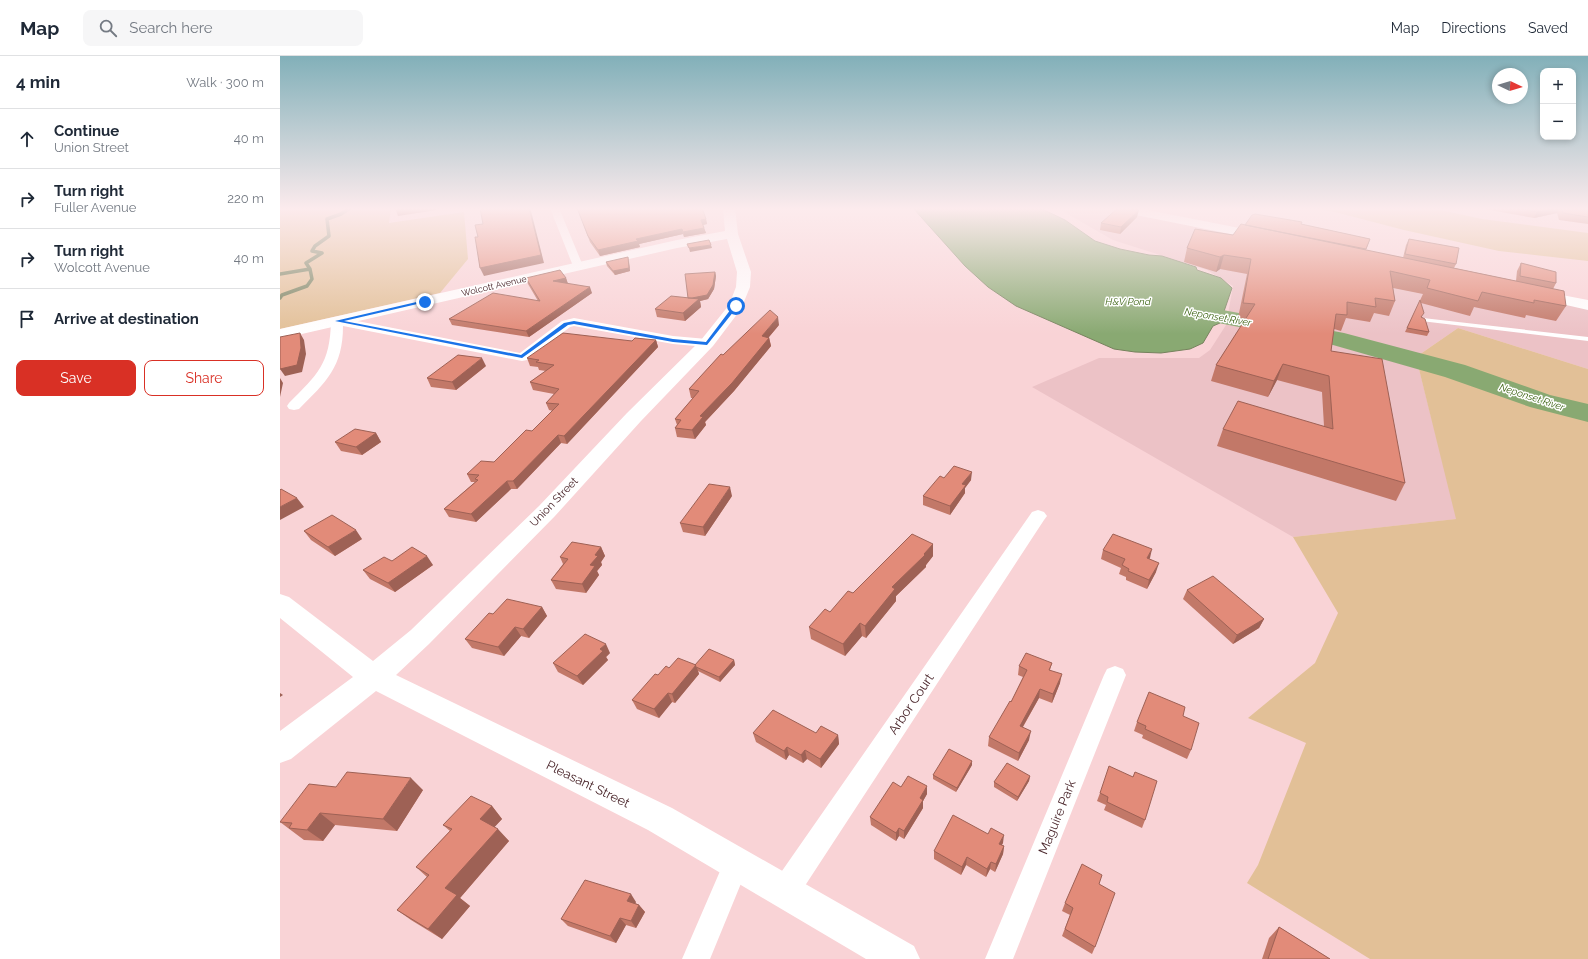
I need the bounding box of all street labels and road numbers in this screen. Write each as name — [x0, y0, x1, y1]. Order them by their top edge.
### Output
street label: Wolcott Avenue — [461, 273, 528, 298]
street label: Union Street — [527, 474, 581, 529]
street label: Arbor Court — [885, 670, 937, 737]
street label: Pleasant Street — [544, 757, 633, 811]
street label: Maguire Park — [1035, 778, 1079, 856]

